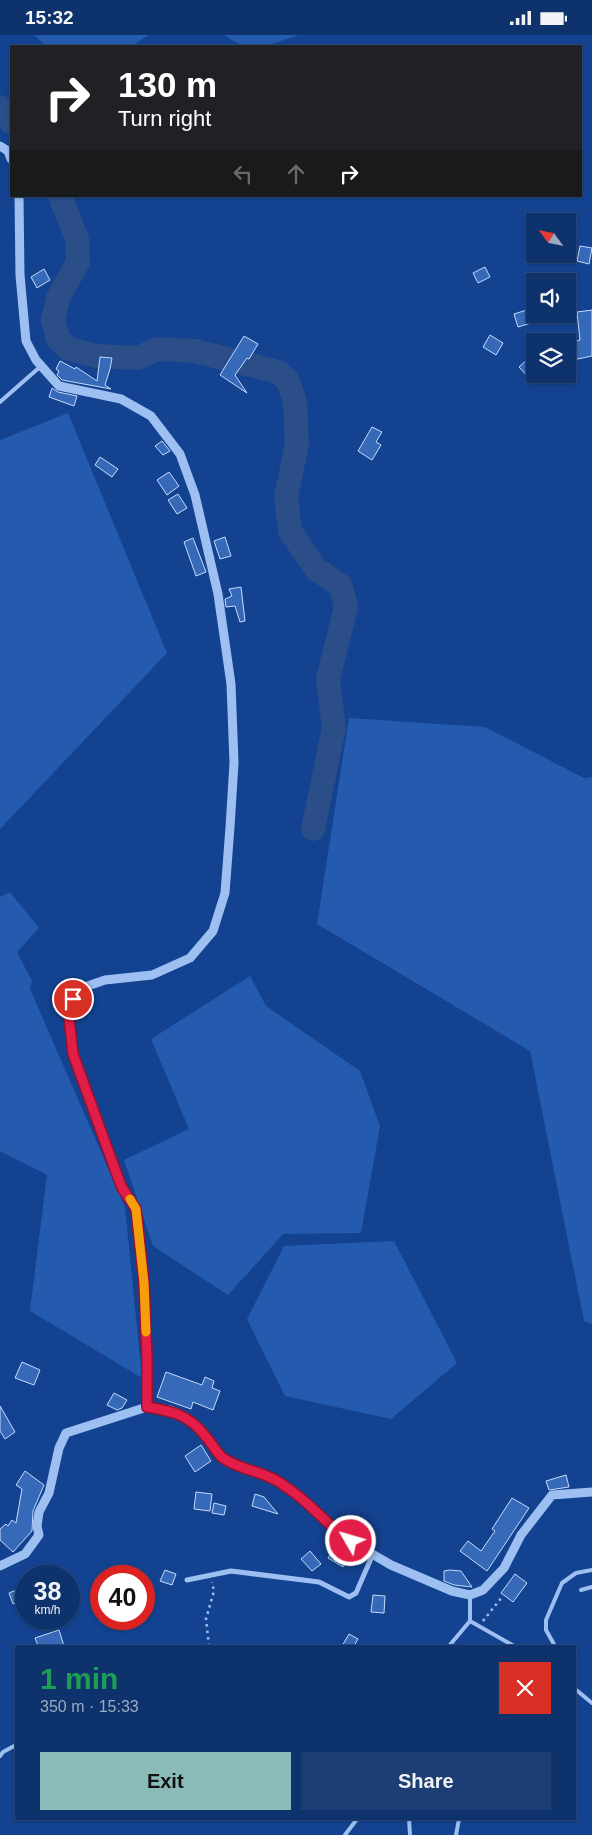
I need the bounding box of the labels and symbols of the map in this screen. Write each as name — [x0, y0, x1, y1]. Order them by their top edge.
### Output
north arrow — [526, 213, 576, 263]
pin — [52, 978, 94, 1020]
position arrow — [324, 1514, 376, 1566]
speed limit sign: 40 — [90, 1565, 155, 1630]

